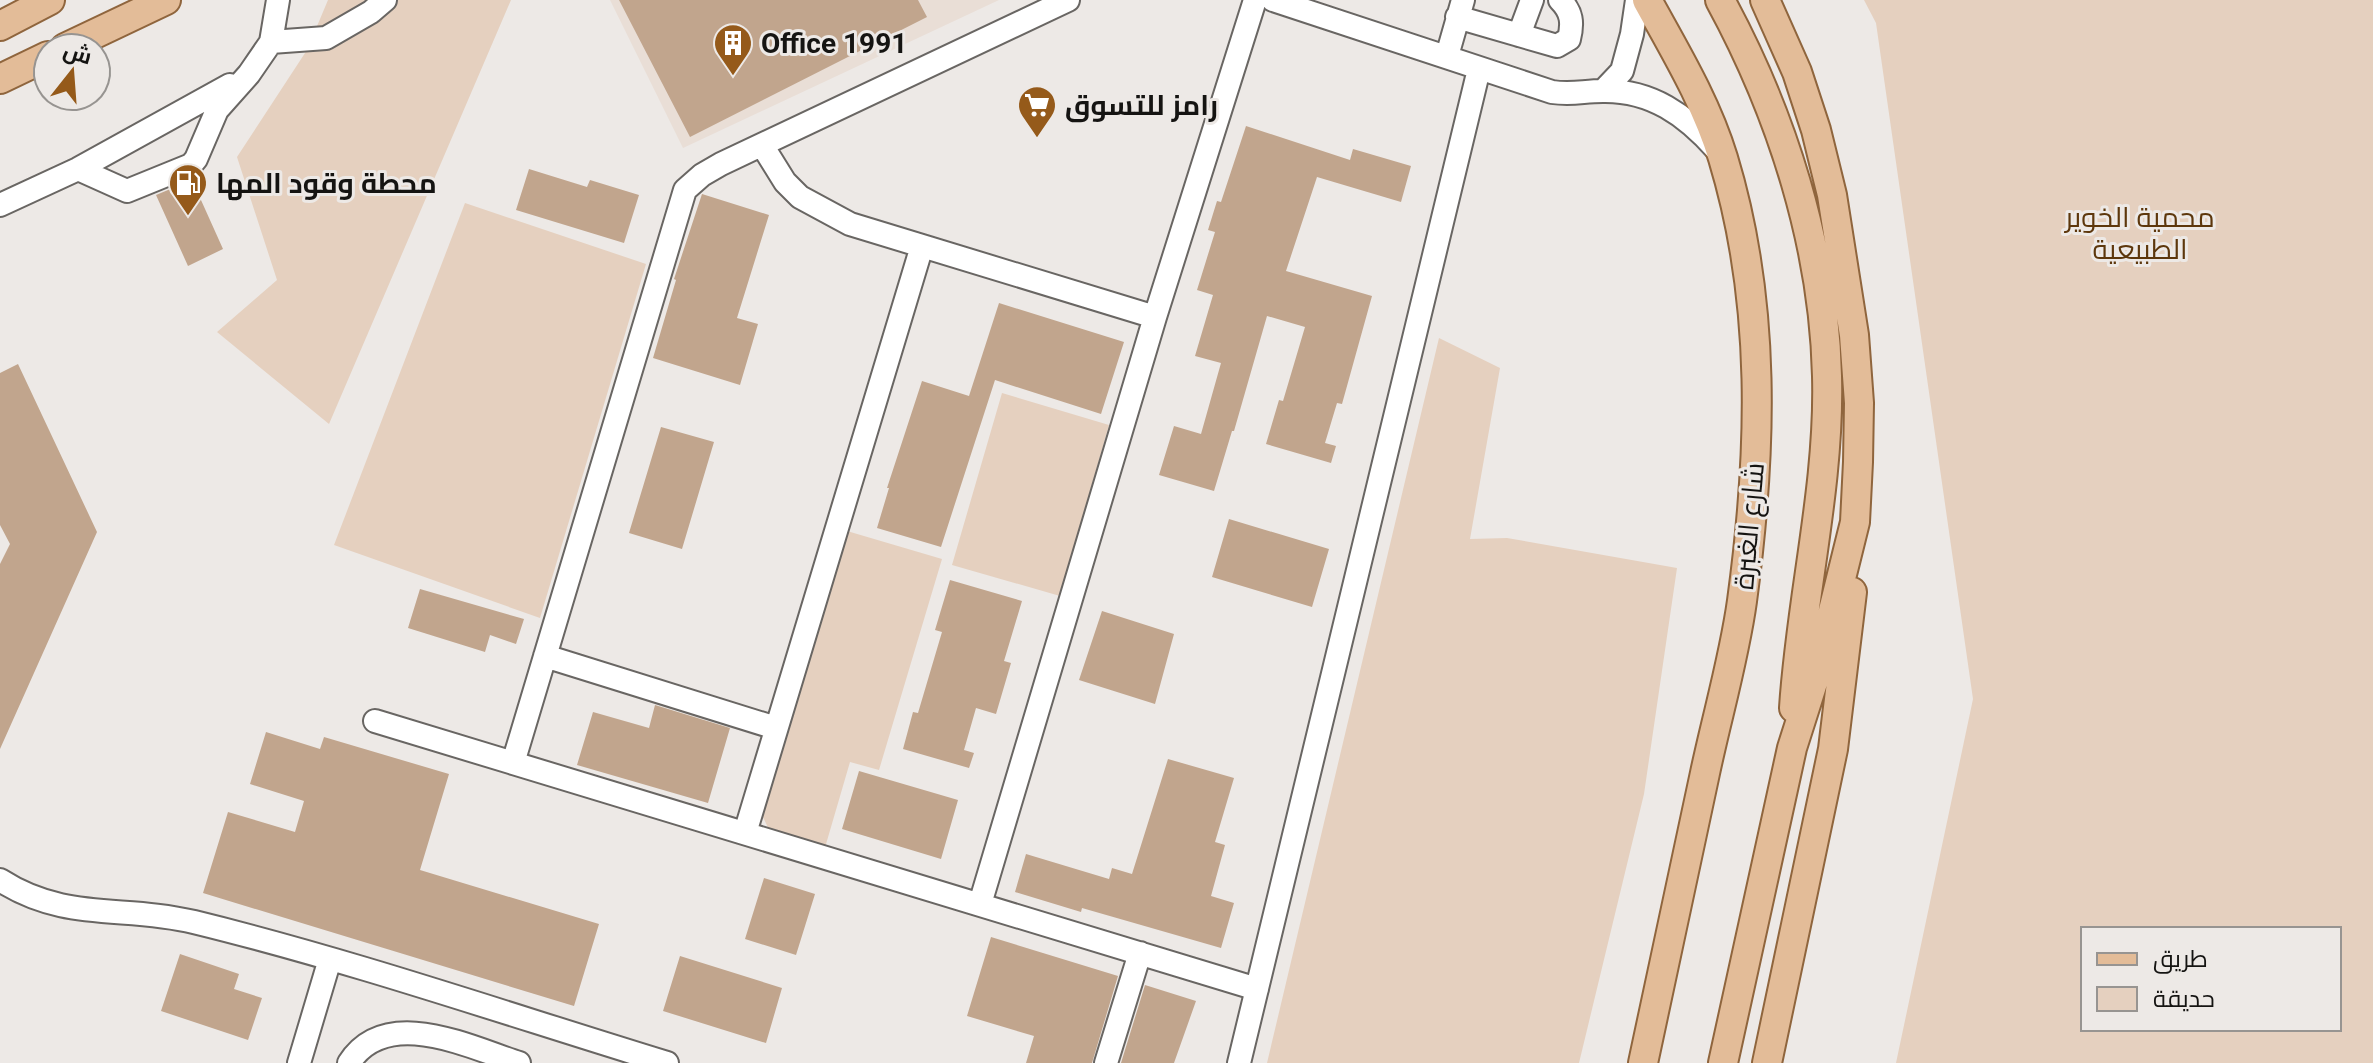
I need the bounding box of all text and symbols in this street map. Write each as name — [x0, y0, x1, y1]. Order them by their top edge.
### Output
building icon: Office 1991 — [712, 22, 754, 77]
place label: Office 1991 — [761, 27, 907, 60]
north arrow — [32, 32, 112, 112]
text: ش — [60, 37, 95, 70]
supermarket icon: رامز للتسوق — [1016, 84, 1058, 139]
place label: رامز للتسوق — [1065, 89, 1218, 123]
fuel station icon: محطة وقود المها — [167, 162, 209, 217]
place label: محطة وقود المها — [216, 167, 437, 201]
park label: محمية الخوير الطبيعية — [2063, 201, 2215, 266]
street label: شارع الغبرة — [1727, 461, 1773, 591]
legend — [2081, 927, 2341, 1031]
text: طريق — [2153, 945, 2208, 974]
text: حديقة — [2153, 985, 2215, 1013]

